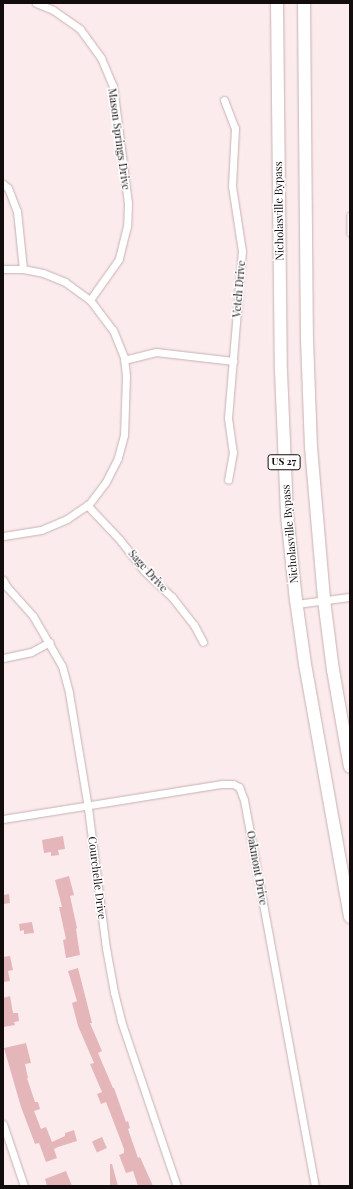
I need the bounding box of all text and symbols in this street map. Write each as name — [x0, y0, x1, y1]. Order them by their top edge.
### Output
street label: Mason Springs Drive — [105, 87, 133, 191]
street label: Nicholasville Bypass — [272, 161, 286, 261]
street label: Vetch Drive — [230, 260, 248, 318]
road number: US 27 — [267, 454, 301, 470]
street label: Nicholasville Bypass — [279, 484, 301, 584]
street label: Sage Drive — [126, 547, 170, 595]
street label: Oakmont Drive — [244, 830, 270, 906]
street label: Courchelle Drive — [85, 836, 109, 920]

